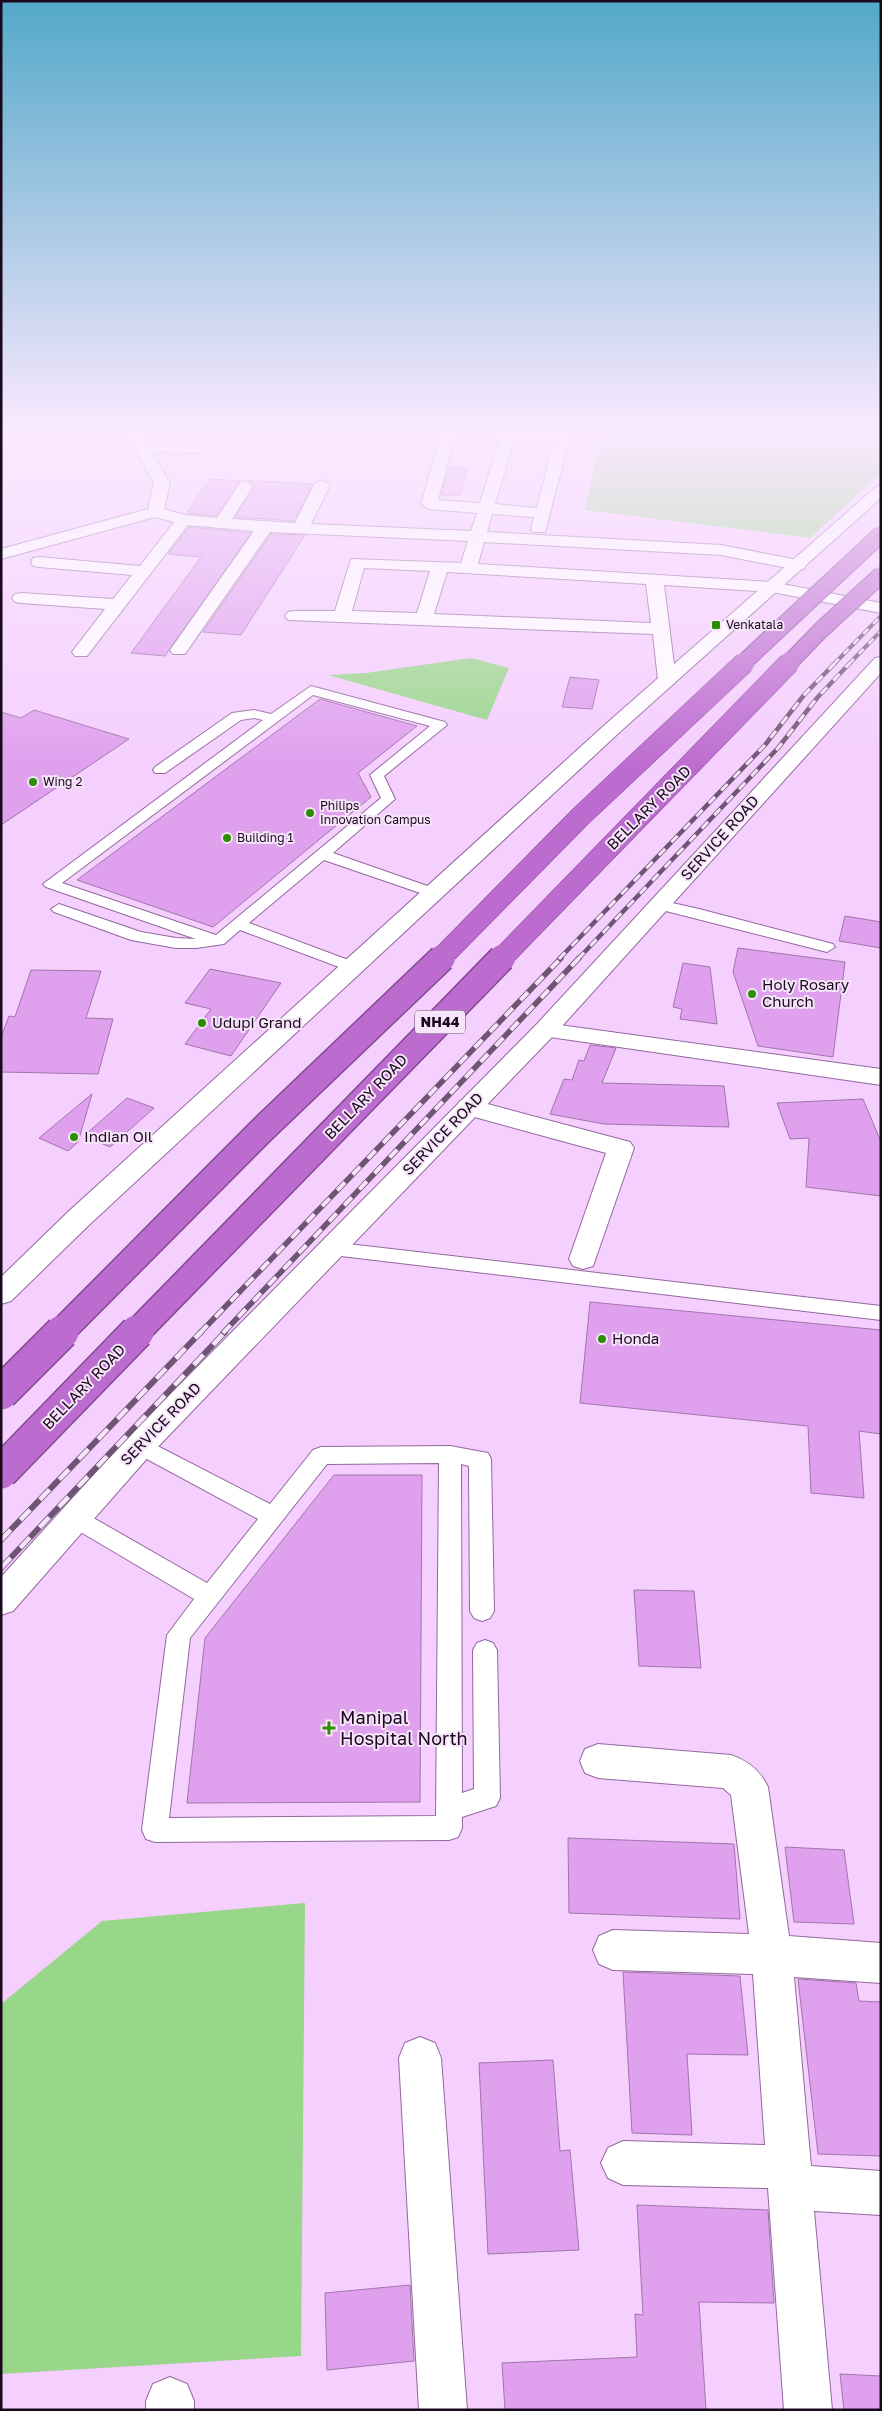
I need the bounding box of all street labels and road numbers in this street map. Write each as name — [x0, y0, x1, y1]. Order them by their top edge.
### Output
street label: BELLARY ROAD — [603, 762, 694, 853]
street label: SERVICE ROAD — [676, 791, 762, 884]
road number: NH44 — [415, 1010, 465, 1034]
street label: BELLARY ROAD — [320, 1050, 410, 1143]
street label: SERVICE ROAD — [398, 1088, 486, 1178]
street label: BELLARY ROAD — [38, 1340, 128, 1433]
street label: SERVICE ROAD — [116, 1378, 204, 1468]

